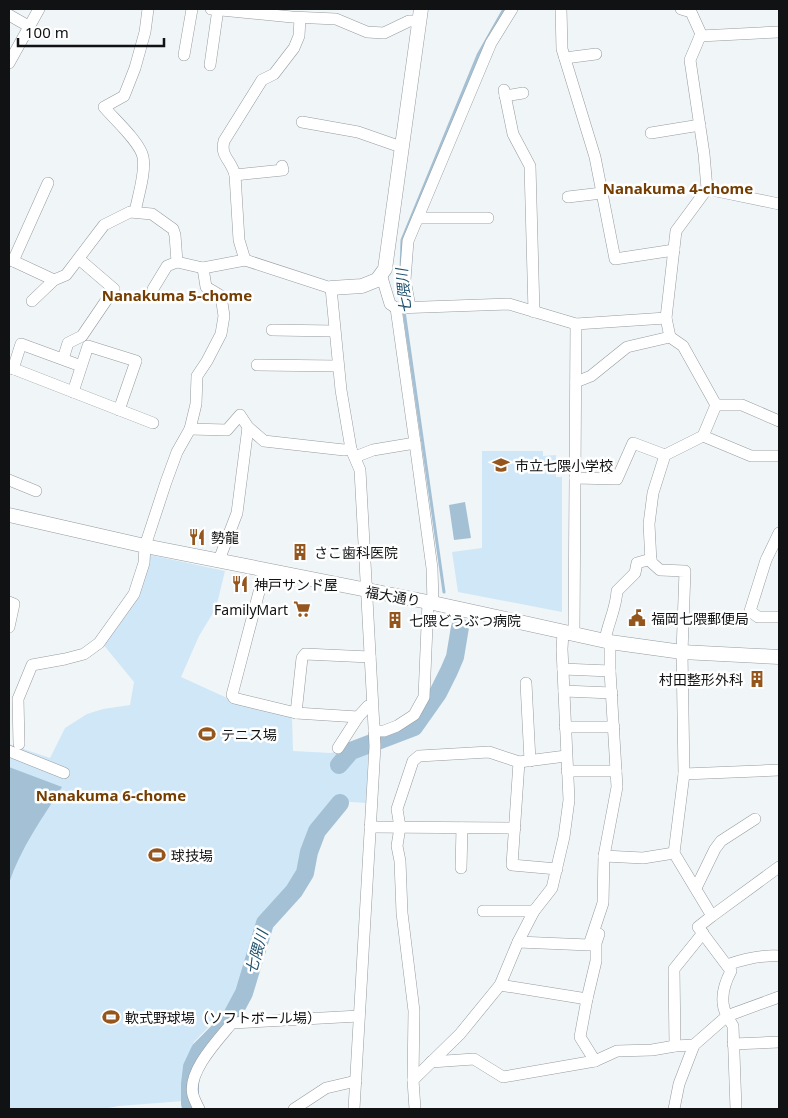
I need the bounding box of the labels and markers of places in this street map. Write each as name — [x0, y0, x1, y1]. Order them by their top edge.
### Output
school or university icon: 市立七隈小学校 — [491, 455, 511, 475]
place label: 市立七隈小学校 — [515, 456, 613, 475]
restaurant icon: 勢龍 — [187, 527, 207, 547]
place label: 勢龍 — [211, 528, 239, 547]
building icon: さこ歯科医院 — [290, 542, 310, 562]
place label: さこ歯科医院 — [314, 543, 398, 562]
restaurant icon: 神戸サンド屋 — [230, 574, 250, 594]
place label: 神戸サンド屋 — [254, 575, 338, 594]
supermarket icon: FamilyMart — [292, 599, 312, 619]
place label: FamilyMart — [214, 600, 288, 619]
public building icon: 福岡七隈郵便局 — [627, 608, 647, 628]
place label: 福岡七隈郵便局 — [651, 609, 749, 628]
building icon: 七隈どうぶつ病院 — [385, 610, 405, 630]
place label: 七隈どうぶつ病院 — [409, 611, 521, 630]
building icon: 村田整形外科 — [747, 669, 767, 689]
place label: 村田整形外科 — [659, 670, 743, 689]
sports icon: テニス場 — [197, 724, 217, 744]
place label: テニス場 — [221, 725, 277, 744]
sports icon: 球技場 — [147, 845, 167, 865]
place label: 球技場 — [171, 846, 213, 865]
sports icon: 軟式野球場（ソフトボール場） — [101, 1007, 121, 1027]
place label: 軟式野球場（ソフトボール場） — [125, 1008, 321, 1027]

